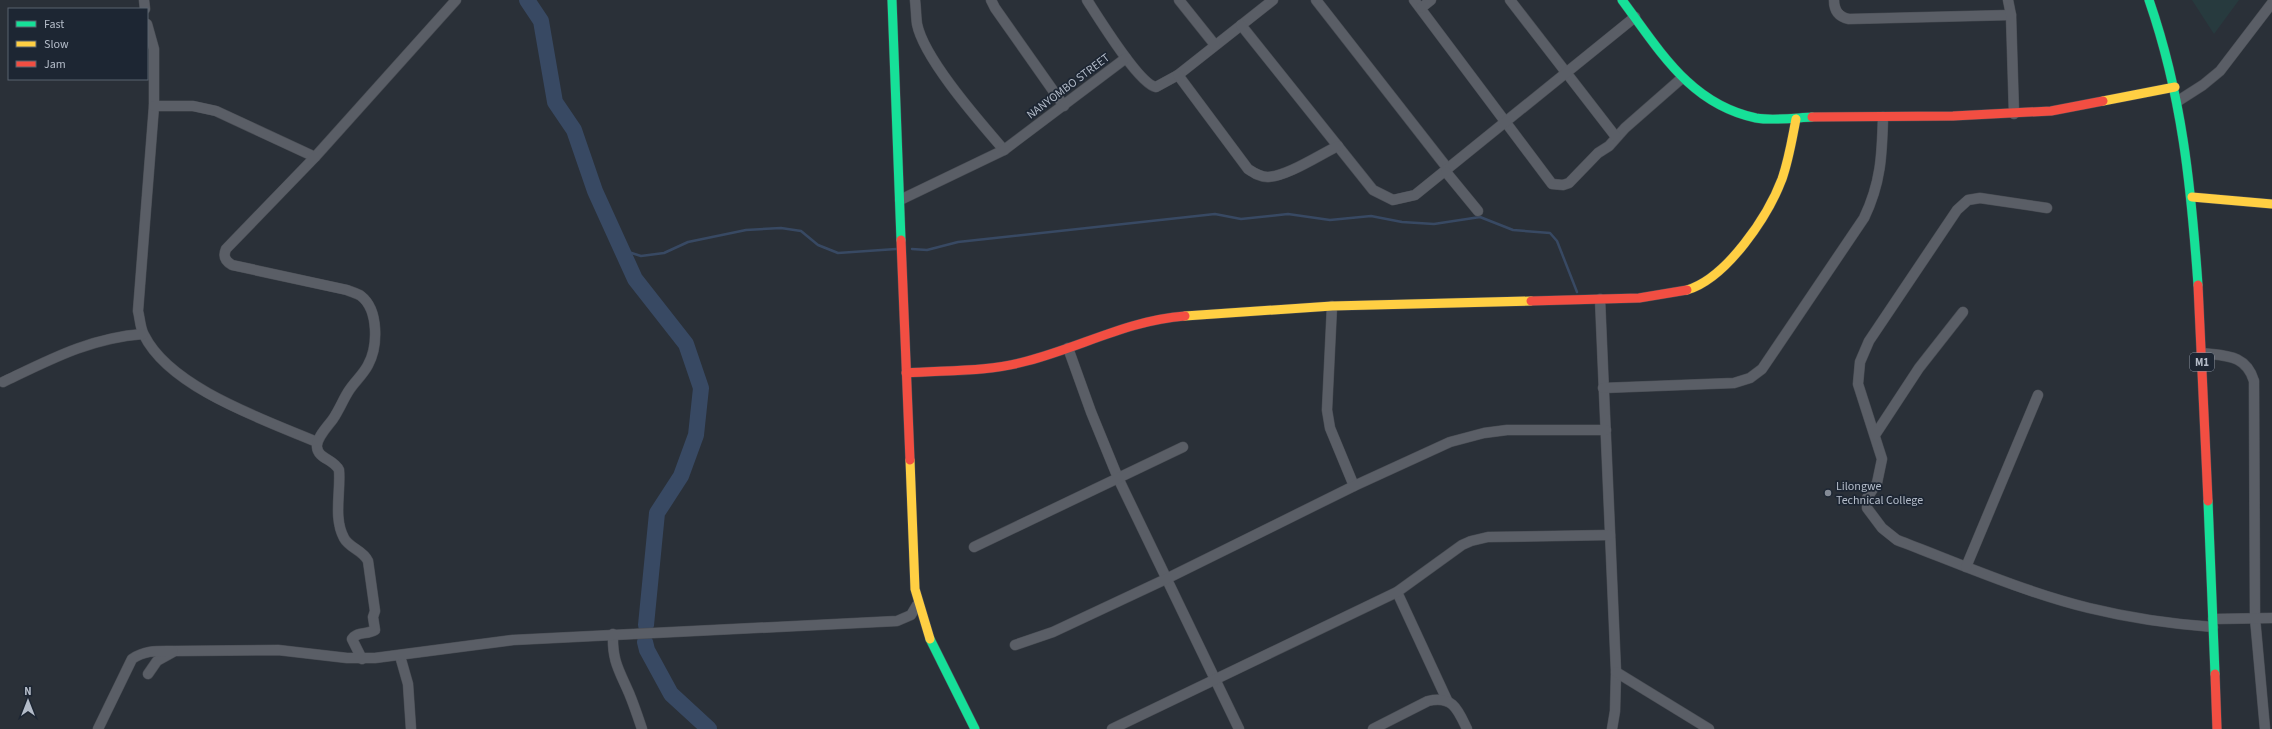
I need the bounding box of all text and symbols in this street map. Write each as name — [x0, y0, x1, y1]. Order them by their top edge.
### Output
legend — [8, 8, 148, 80]
text: Fast — [44, 16, 64, 33]
text: Slow — [44, 36, 69, 53]
street label: NANYOMBO STREET — [1023, 49, 1114, 123]
text: Jam — [44, 56, 66, 73]
road number: M1 — [2190, 353, 2214, 371]
place label: Lilongwe Technical College — [1836, 478, 1923, 509]
marker: Lilongwe Technical College — [1823, 488, 1833, 498]
north arrow — [8, 681, 48, 721]
text: N — [24, 684, 32, 699]

